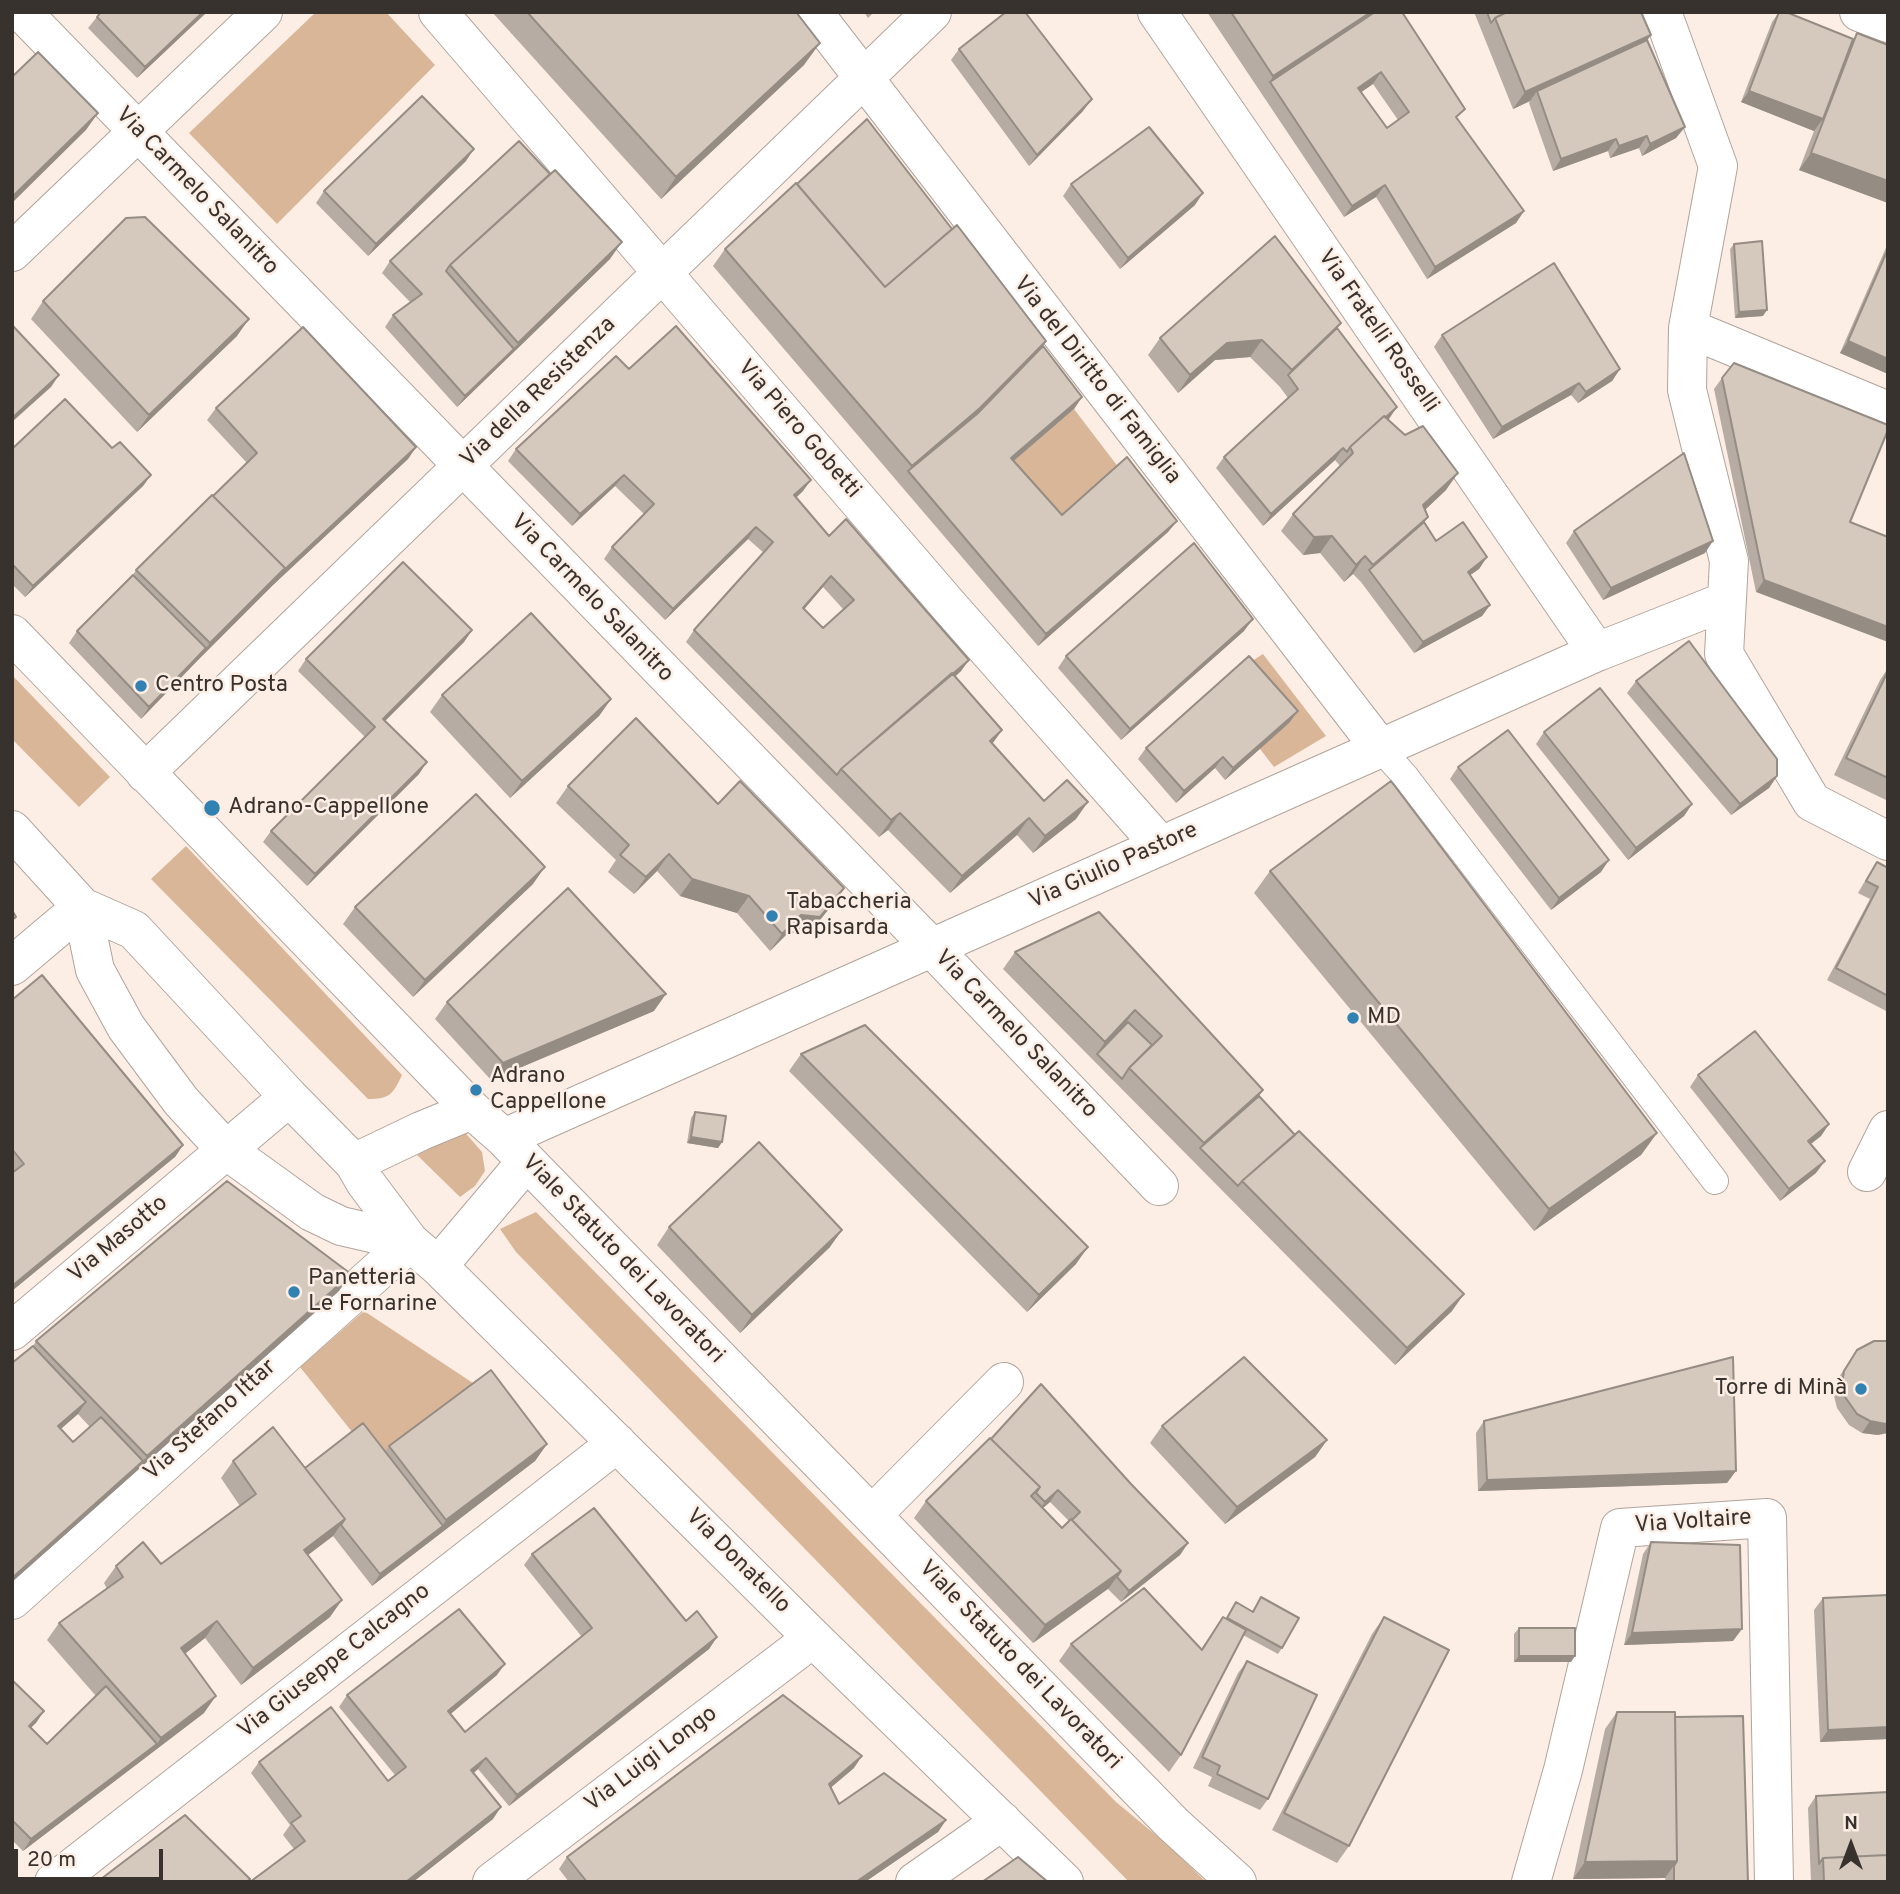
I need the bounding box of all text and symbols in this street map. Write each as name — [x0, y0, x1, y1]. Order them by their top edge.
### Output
street label: Via Carmelo Salanitro — [109, 102, 283, 282]
street label: Via Fratelli Rosselli — [1310, 245, 1444, 419]
street label: Via del Diritto di Famiglia — [1006, 272, 1186, 490]
street label: Via della Resistenza — [456, 312, 622, 474]
street label: Via Piero Gobetti — [730, 355, 866, 505]
street label: Via Carmelo Salanitro — [504, 509, 678, 689]
place label: Centro Posta — [155, 672, 288, 700]
marker: Centro Posta — [133, 678, 149, 694]
place label: Adrano-Cappellone — [228, 794, 429, 822]
marker: Adrano-Cappellone — [202, 798, 222, 818]
street label: Via Giulio Pastore — [1025, 817, 1203, 917]
place label: Tabaccheria Rapisarda — [786, 889, 912, 943]
marker: Tabaccheria Rapisarda — [764, 908, 780, 924]
street label: Via Carmelo Salanitro — [928, 945, 1102, 1125]
place label: MD — [1367, 1004, 1401, 1032]
marker: MD — [1345, 1010, 1361, 1026]
place label: Adrano Cappellone — [490, 1063, 606, 1117]
marker: Adrano Cappellone — [468, 1082, 484, 1098]
street label: Viale Statuto dei Lavoratori — [515, 1150, 729, 1370]
street label: Via Masotto — [64, 1191, 174, 1289]
place label: Panetteria Le Fornarine — [308, 1265, 437, 1319]
marker: Panetteria Le Fornarine — [286, 1284, 302, 1300]
street label: Via Stefano Ittar — [139, 1354, 283, 1488]
place label: Torre di Minà — [1714, 1375, 1847, 1403]
marker: Torre di Minà — [1853, 1381, 1869, 1397]
street label: Via Donatello — [679, 1504, 795, 1620]
street label: Via Voltaire — [1634, 1505, 1752, 1541]
street label: Viale Statuto dei Lavoratori — [912, 1556, 1126, 1776]
street label: Via Giuseppe Calcagno — [233, 1578, 437, 1746]
street label: Via Luigi Longo — [580, 1701, 724, 1819]
north arrow — [1816, 1810, 1886, 1880]
text: N — [1844, 1812, 1858, 1836]
scale bar — [18, 1834, 166, 1878]
text: 20 m — [27, 1847, 76, 1874]

